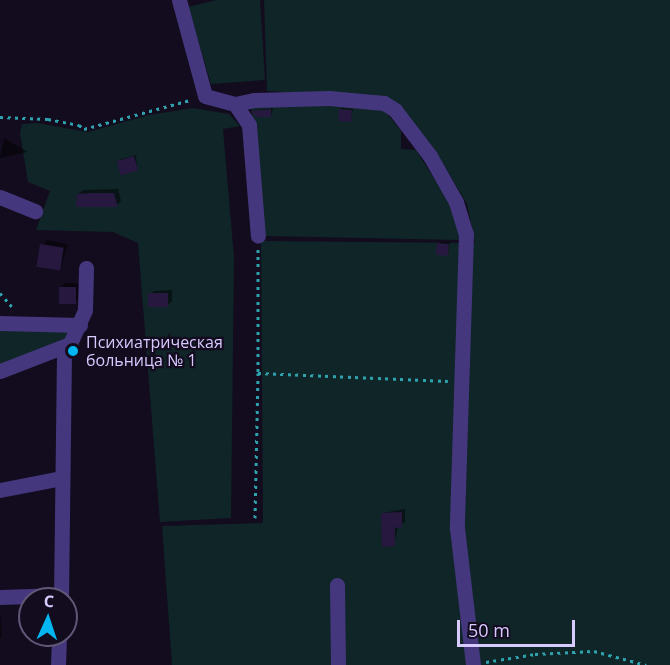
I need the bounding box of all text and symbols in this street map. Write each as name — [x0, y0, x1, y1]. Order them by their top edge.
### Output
place label: Психиатрическая больница № 1 — [86, 332, 223, 370]
marker: Психиатрическая больница № 1 — [64, 342, 82, 360]
north arrow — [18, 587, 78, 647]
text: С — [43, 590, 54, 612]
scale bar — [460, 608, 578, 646]
text: 50 m — [468, 618, 510, 642]

